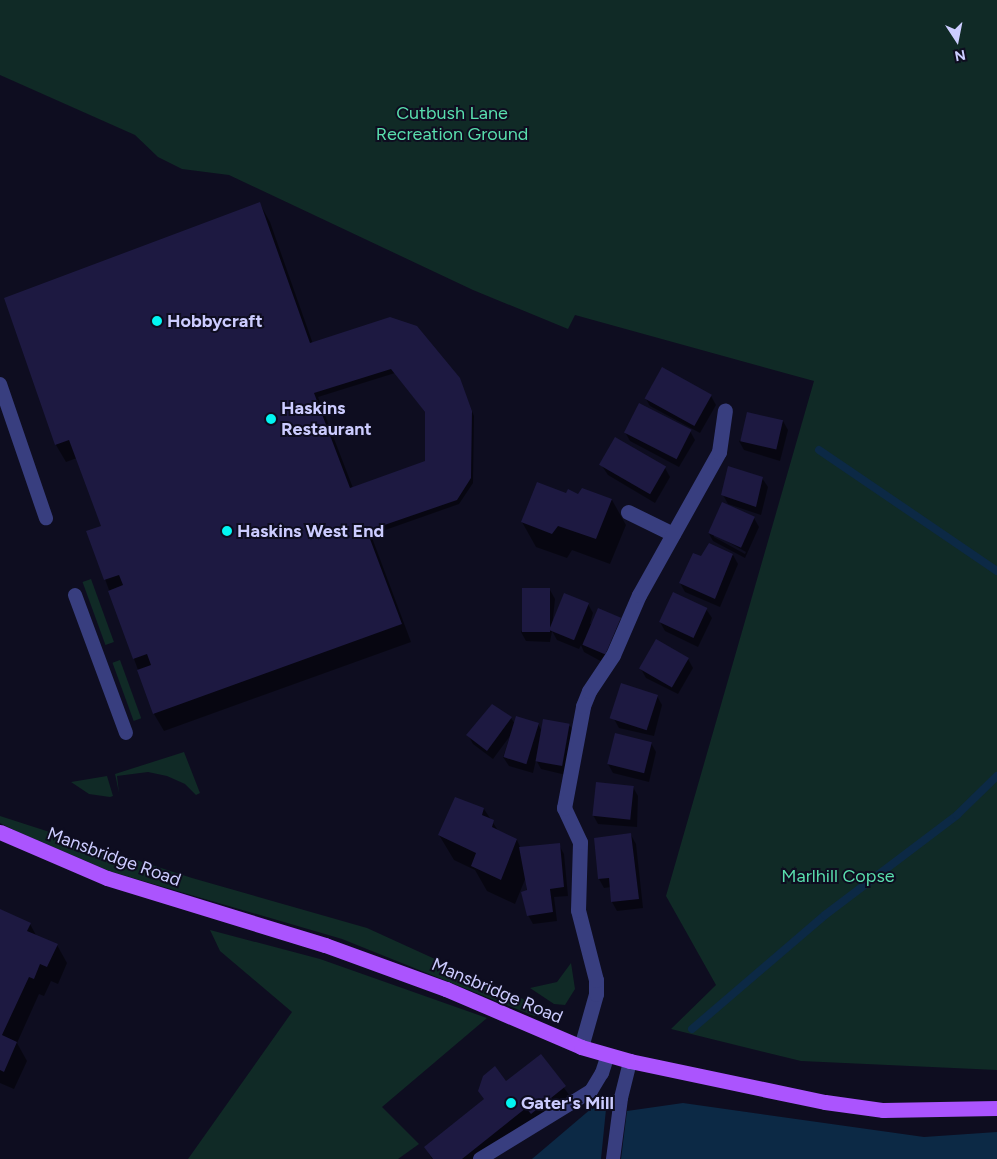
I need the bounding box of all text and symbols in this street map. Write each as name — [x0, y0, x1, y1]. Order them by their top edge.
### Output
north arrow — [932, 15, 982, 65]
text: N — [953, 46, 967, 65]
park label: Cutbush Lane Recreation Ground — [376, 103, 528, 146]
place label: Hobbycraft — [167, 310, 263, 332]
marker: Hobbycraft — [151, 315, 163, 327]
place label: Haskins Restaurant — [281, 398, 372, 440]
marker: Haskins Restaurant — [265, 413, 277, 425]
place label: Haskins West End — [237, 520, 384, 542]
marker: Haskins West End — [221, 525, 233, 537]
street label: Mansbridge Road — [44, 823, 184, 891]
park label: Marlhill Copse — [781, 865, 895, 887]
street label: Mansbridge Road — [428, 954, 566, 1028]
place label: Gater's Mill — [521, 1092, 614, 1114]
marker: Gater's Mill — [505, 1097, 517, 1109]

